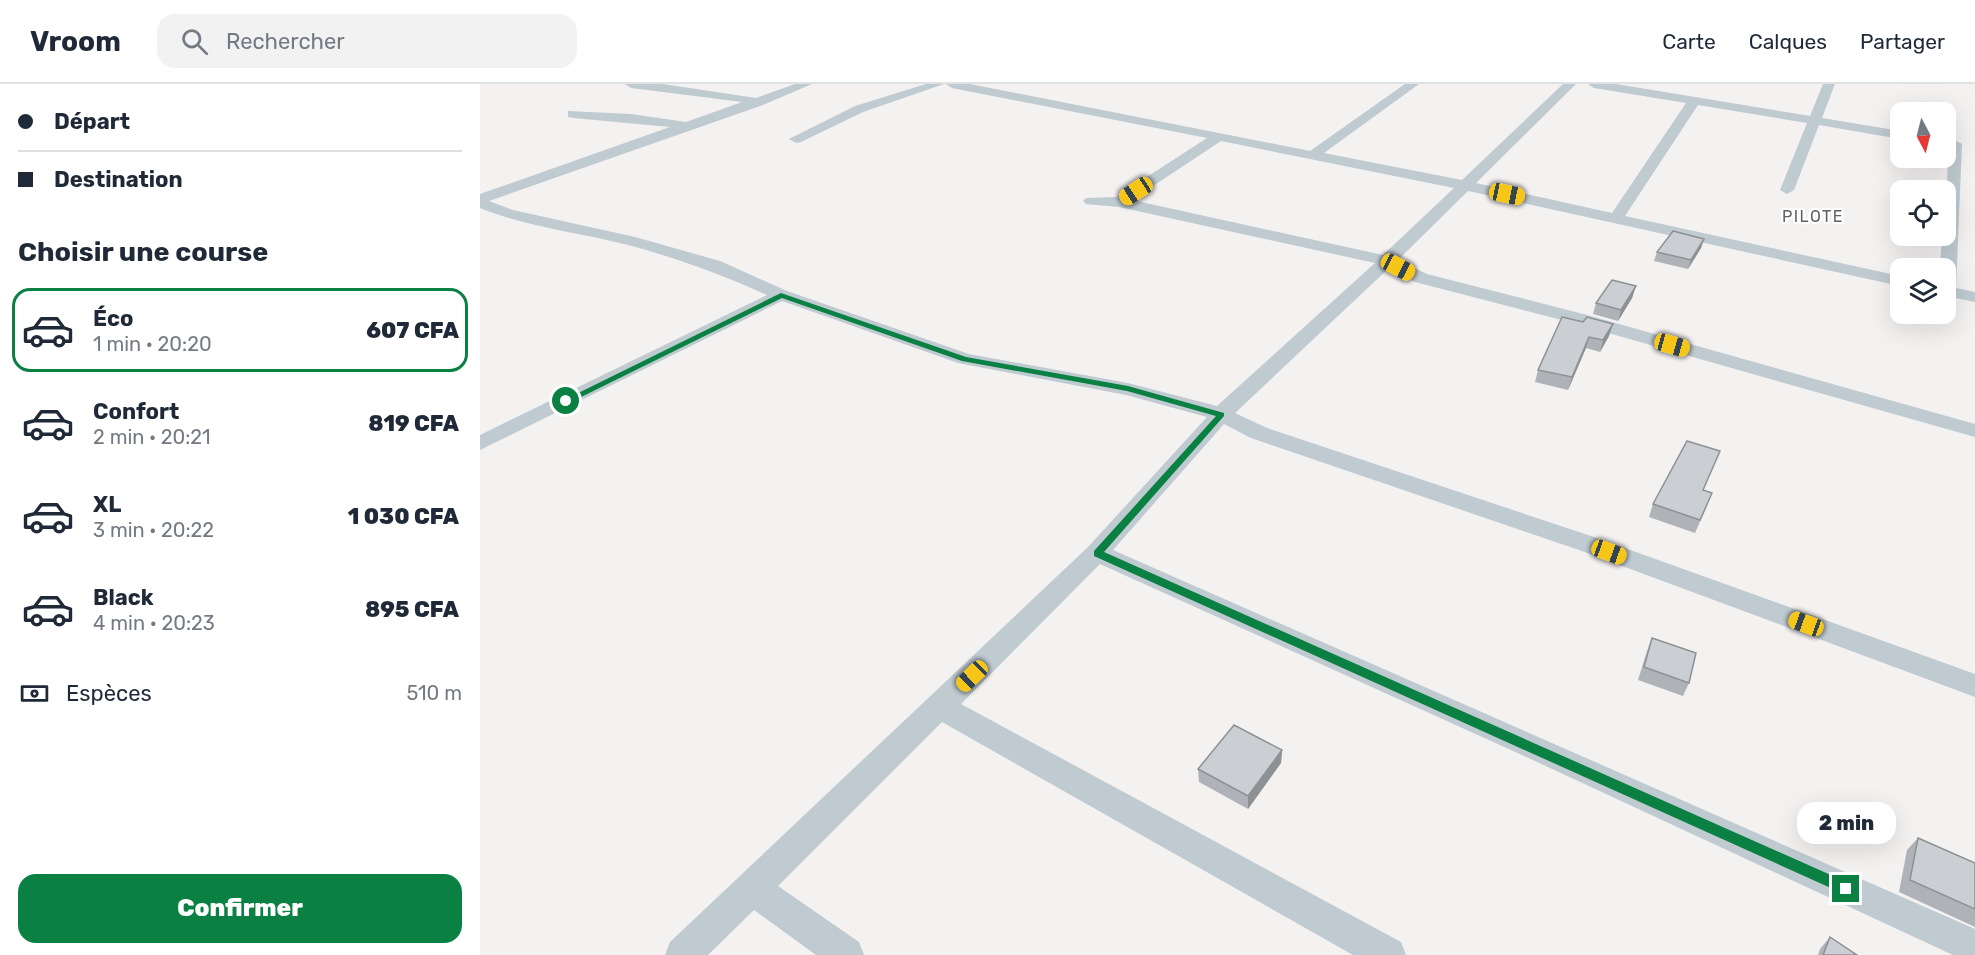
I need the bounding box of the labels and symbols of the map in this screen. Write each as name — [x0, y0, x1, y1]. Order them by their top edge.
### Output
north arrow — [1890, 102, 1956, 168]
car — [1116, 174, 1156, 208]
car — [1488, 181, 1526, 207]
district label: PILOTE — [1782, 207, 1844, 226]
car — [1378, 251, 1418, 283]
car — [1652, 331, 1692, 359]
route start — [552, 387, 579, 414]
car — [1589, 537, 1629, 567]
car — [1786, 609, 1826, 639]
car — [953, 657, 991, 695]
callout: 2 min — [1796, 802, 1896, 844]
route end — [1832, 875, 1859, 902]

